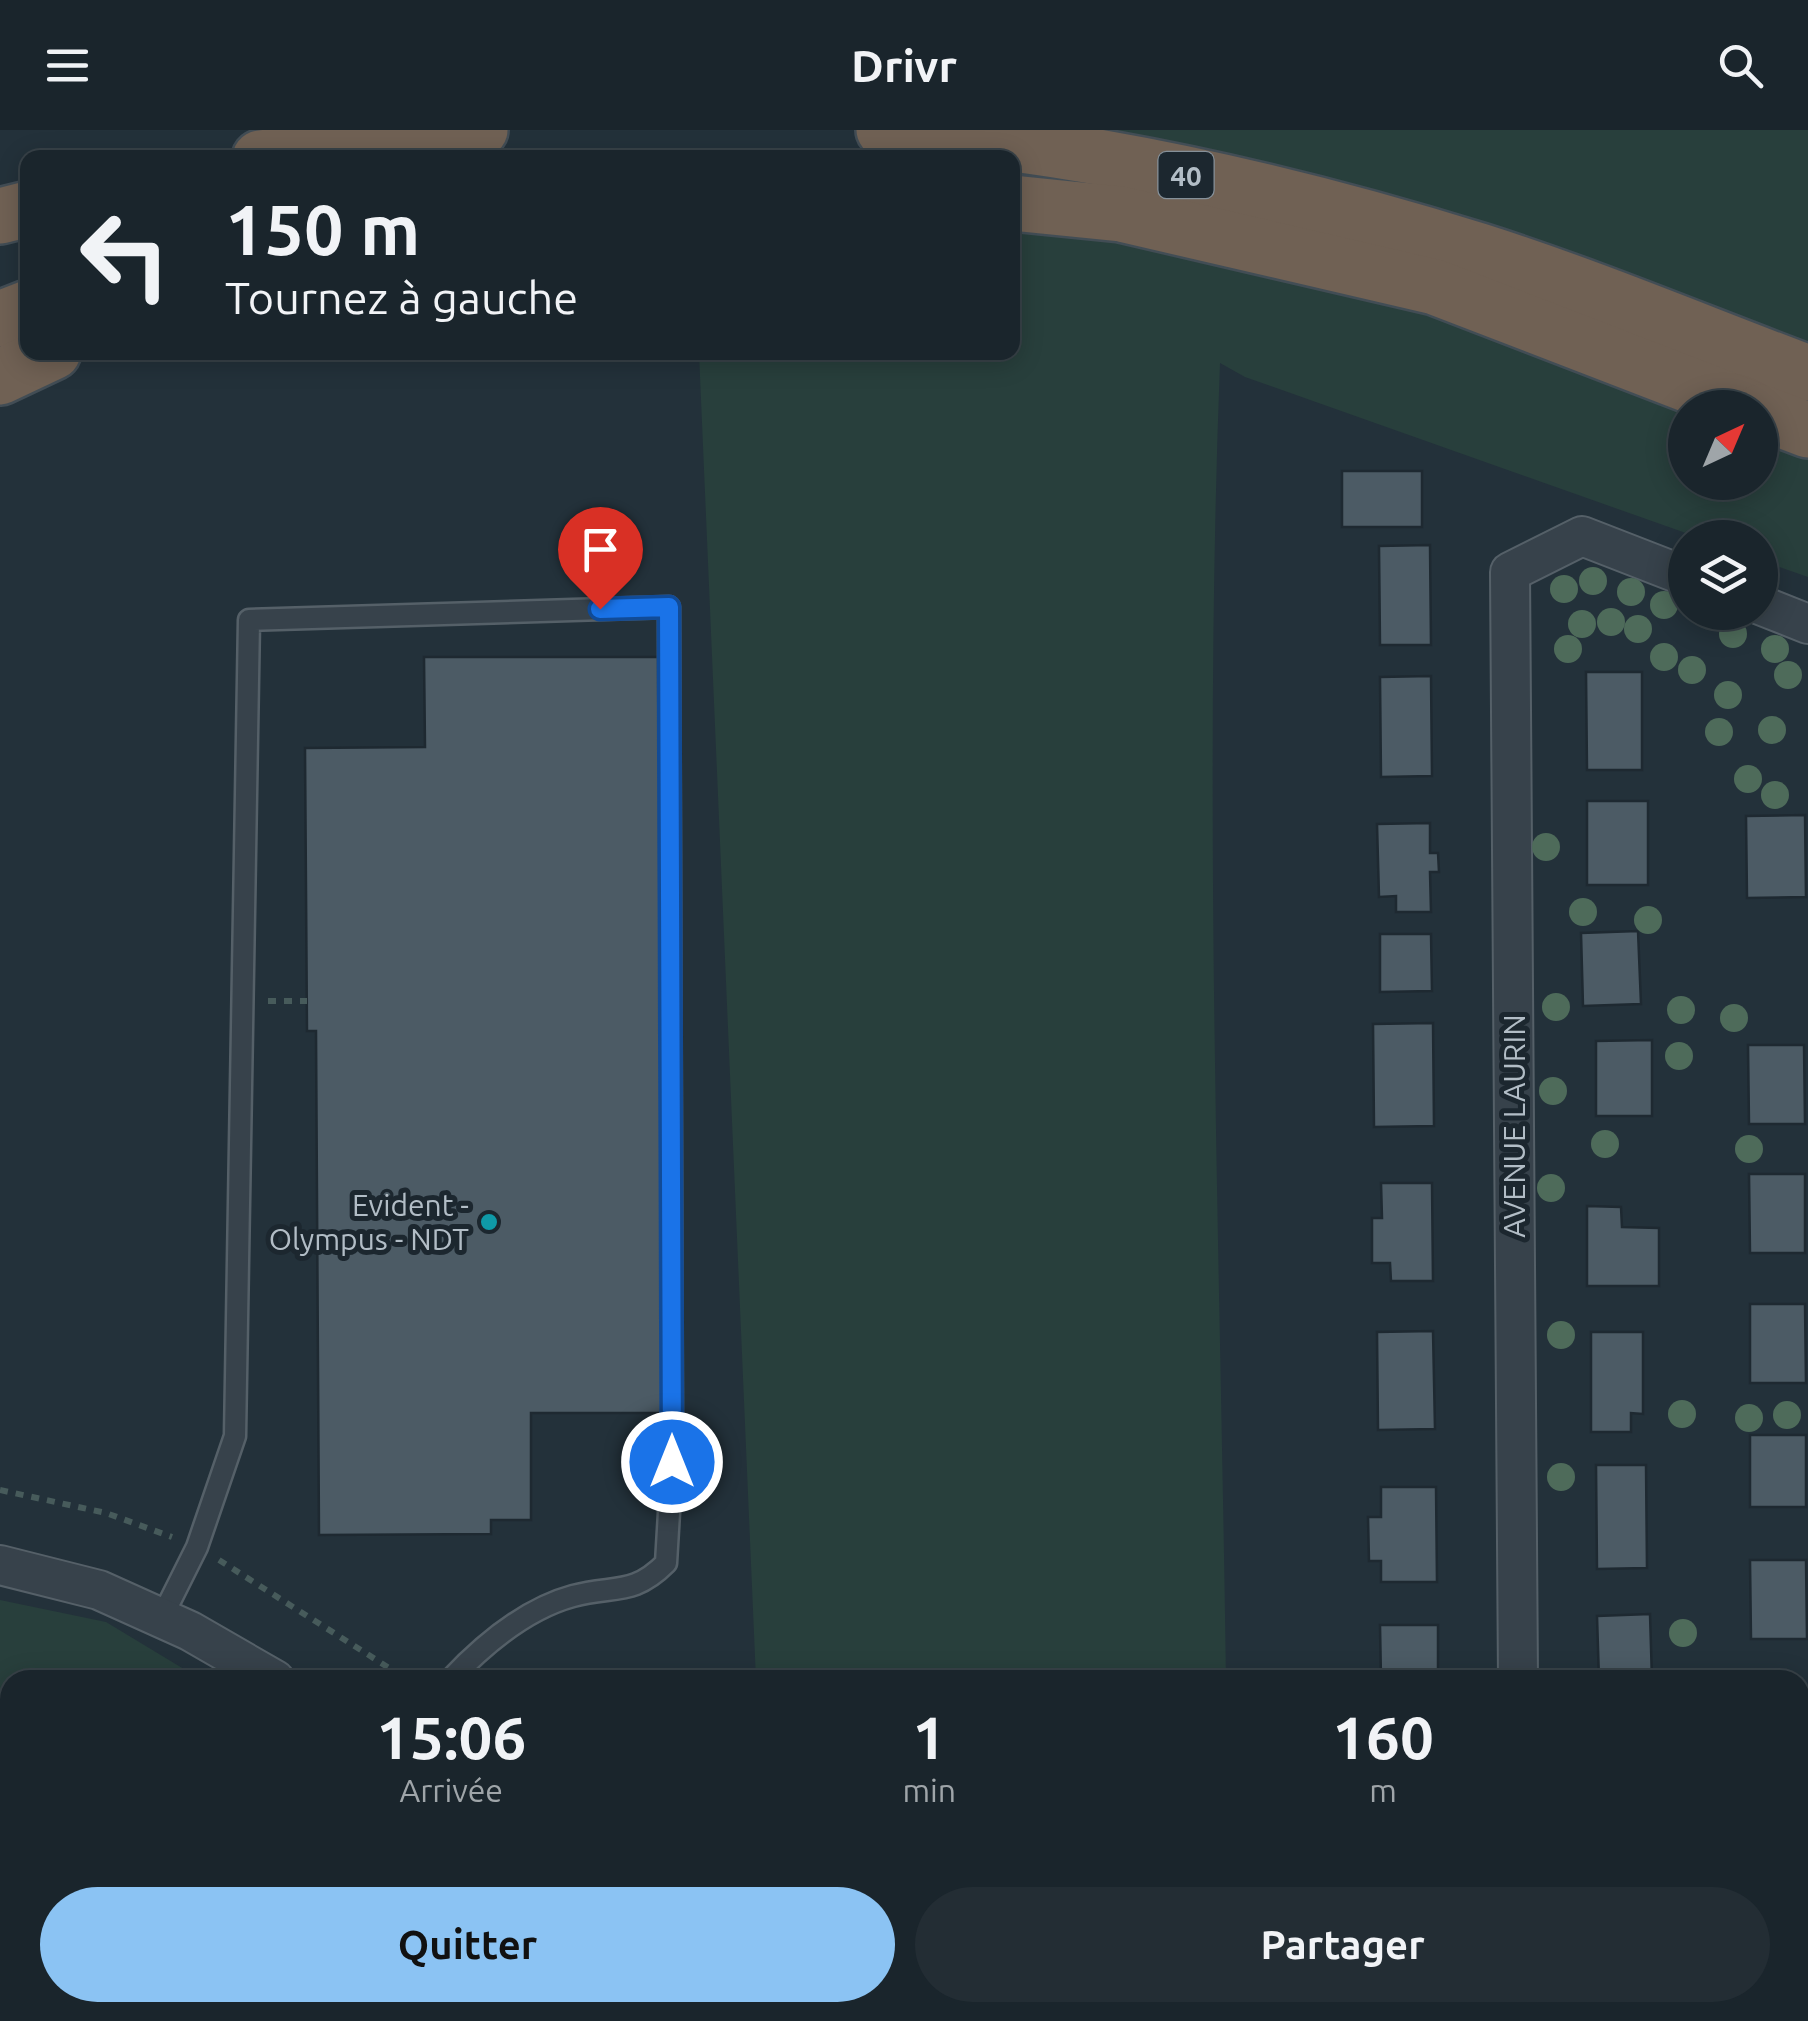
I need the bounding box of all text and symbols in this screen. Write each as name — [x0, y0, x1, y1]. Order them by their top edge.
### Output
icon: menu — [40, 38, 95, 93]
icon: search — [1713, 38, 1768, 93]
text: Drivr — [851, 40, 957, 91]
road number: 40 — [1158, 152, 1214, 198]
icon: left — [60, 190, 190, 320]
text: 150 m — [225, 190, 420, 268]
text: Tournez à gauche — [225, 272, 578, 323]
north arrow — [1668, 390, 1778, 500]
map controls — [1668, 390, 1778, 630]
pin — [558, 507, 643, 610]
button: layers — [1668, 520, 1778, 630]
icon: arrive — [573, 522, 628, 577]
street label: AVENUE LAURIN — [1497, 1014, 1531, 1238]
place label: Evident - Olympus - NDT — [269, 1188, 469, 1256]
marker: Evident - Olympus - NDT — [478, 1211, 500, 1233]
position arrow — [620, 1410, 724, 1514]
text: 15:06 — [376, 1703, 526, 1770]
text: 1 — [912, 1703, 946, 1770]
text: 160 — [1332, 1703, 1434, 1770]
text: Arrivée — [399, 1772, 503, 1808]
text: min — [902, 1772, 956, 1808]
text: m — [1369, 1772, 1397, 1808]
button: Quitter — [40, 1887, 895, 2002]
button: Partager — [915, 1887, 1770, 2002]

